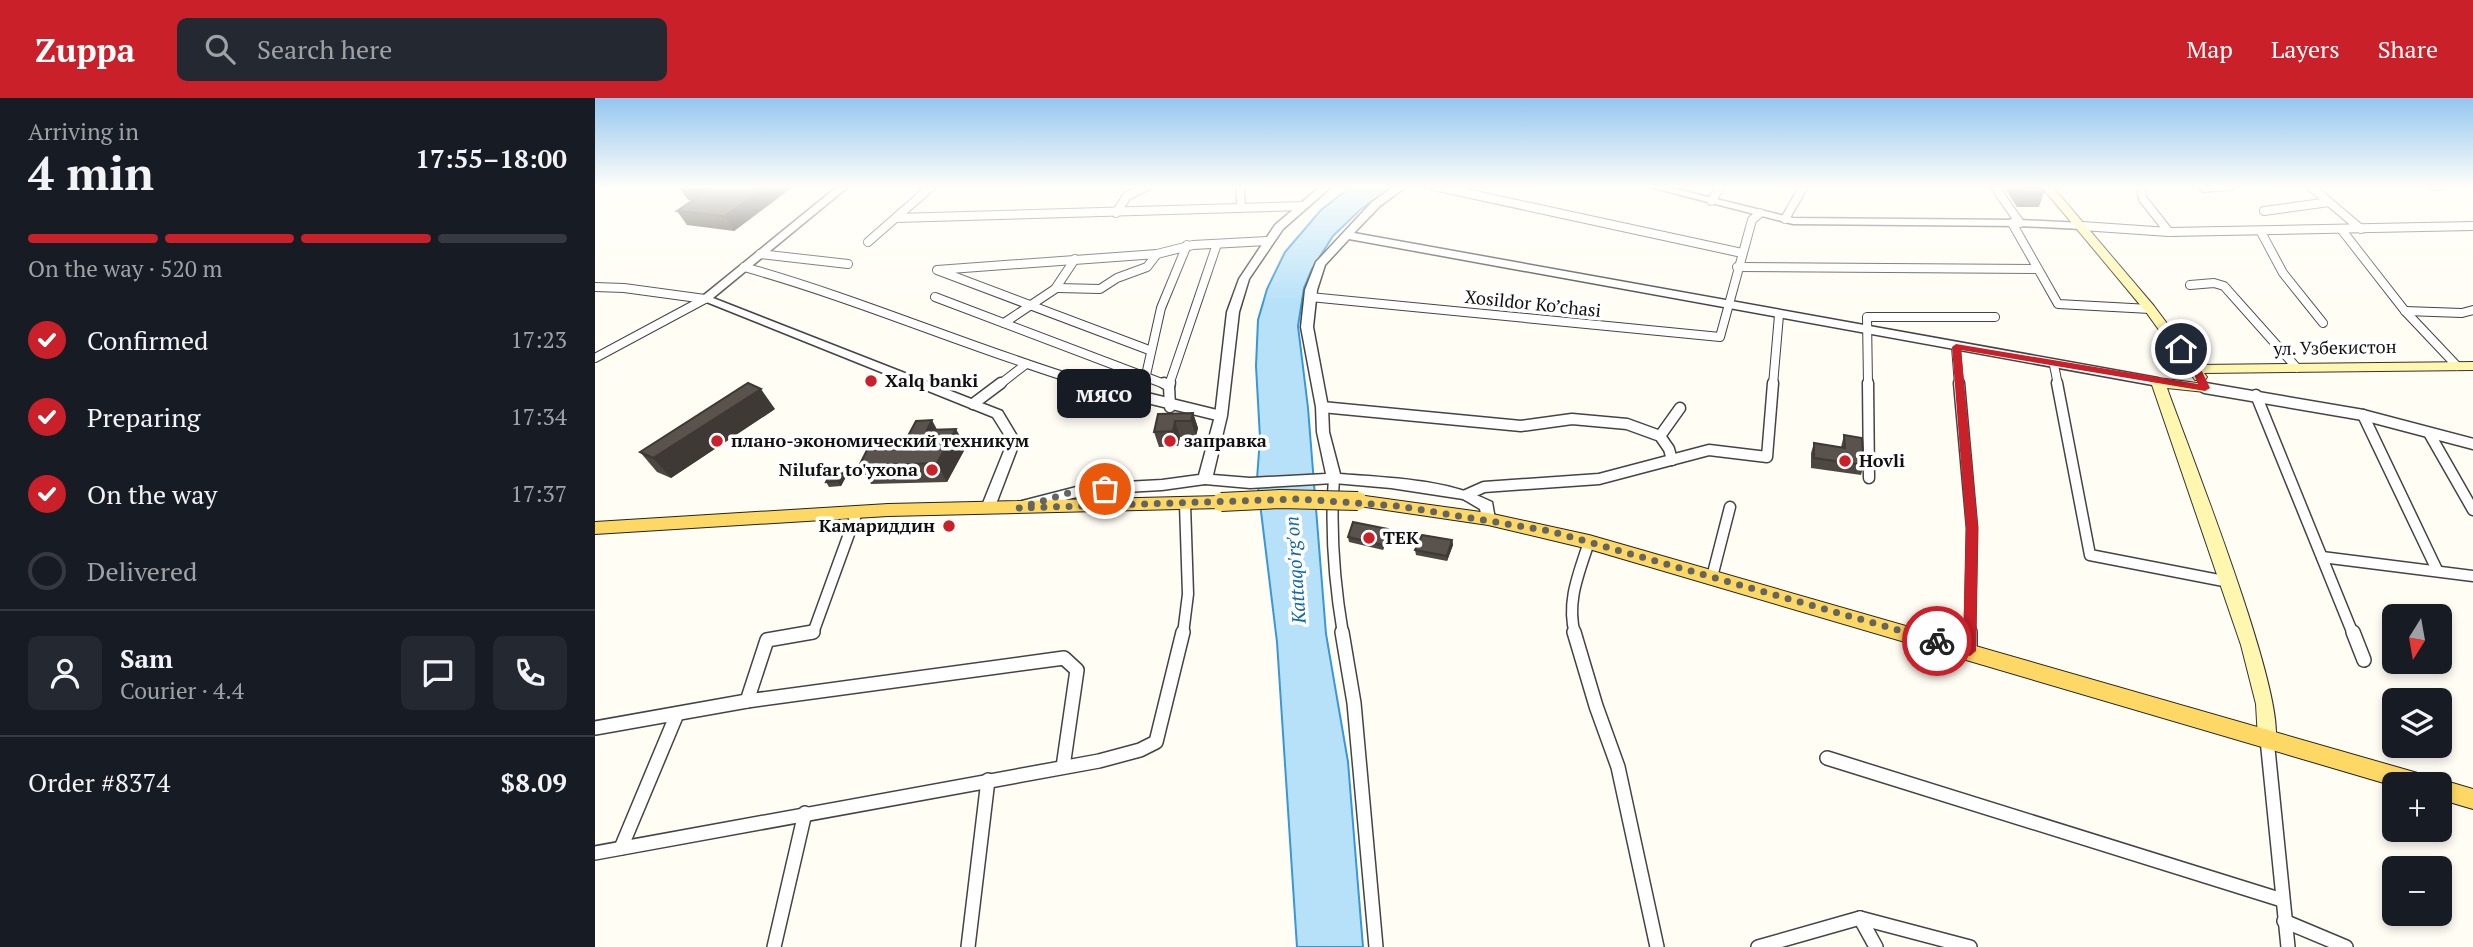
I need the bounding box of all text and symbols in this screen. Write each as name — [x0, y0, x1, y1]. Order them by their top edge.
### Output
search box — [177, 18, 667, 81]
text: Zuppa — [35, 28, 135, 71]
icon: search — [201, 30, 239, 68]
text: Search here — [257, 32, 392, 66]
text: Map — [2186, 33, 2233, 65]
text: Layers — [2271, 33, 2340, 65]
text: Share — [2378, 33, 2438, 65]
text: Arriving in — [28, 116, 139, 147]
text: 17:55–18:00 — [415, 141, 567, 175]
text: 4 min — [28, 142, 154, 203]
text: On the way · 520 m — [28, 253, 222, 284]
street label: Xosildor Ko’chasi — [1464, 284, 1602, 322]
pin — [2151, 319, 2211, 379]
icon: check — [28, 321, 66, 359]
text: Confirmed — [87, 323, 208, 357]
text: 17:23 — [510, 324, 567, 355]
icon: home — [2162, 330, 2200, 368]
street label: ул. Узбекистон — [2272, 334, 2397, 360]
place label: Xalq banki — [885, 368, 978, 392]
callout: мясо — [1058, 370, 1152, 419]
marker: Xalq banki — [863, 373, 879, 389]
text: мясо — [1076, 378, 1132, 409]
icon: check — [28, 398, 66, 436]
text: Preparing — [87, 400, 200, 434]
text: 17:34 — [510, 401, 567, 432]
place label: плано-экономический техникум — [731, 428, 1030, 452]
place label: заправка — [1184, 428, 1267, 452]
marker: плано-экономический техникум — [709, 433, 725, 449]
marker: заправка — [1162, 433, 1178, 449]
place label: Hovli — [1859, 448, 1905, 472]
marker: Hovli — [1837, 453, 1853, 469]
place label: Nilufar to'yxona — [779, 457, 918, 481]
pin — [1075, 459, 1135, 519]
marker: Nilufar to'yxona — [924, 462, 940, 478]
icon: bag — [1086, 470, 1124, 508]
icon: check — [28, 475, 66, 513]
text: On the way — [87, 477, 218, 511]
text: 17:37 — [510, 478, 567, 509]
place label: Камариддин — [819, 513, 935, 537]
water label: Kattaqo'rg'on — [1278, 515, 1311, 626]
marker: Камариддин — [941, 518, 957, 534]
place label: TEK — [1383, 525, 1419, 549]
marker: TEK — [1361, 530, 1377, 546]
text: Delivered — [87, 554, 197, 588]
north arrow — [2382, 604, 2452, 674]
map controls — [2382, 604, 2452, 926]
courier — [1902, 606, 1972, 676]
icon: bike — [1918, 622, 1956, 660]
button: person — [28, 636, 102, 710]
button: chat — [401, 636, 475, 710]
button: phone — [493, 636, 567, 710]
text: Sam — [120, 641, 173, 675]
text: Courier · 4.4 — [120, 675, 244, 706]
button: layers — [2382, 688, 2452, 758]
text: Order #8374 — [28, 765, 170, 799]
text: $8.09 — [501, 765, 567, 799]
button: + — [2382, 772, 2452, 842]
button: − — [2382, 856, 2452, 926]

